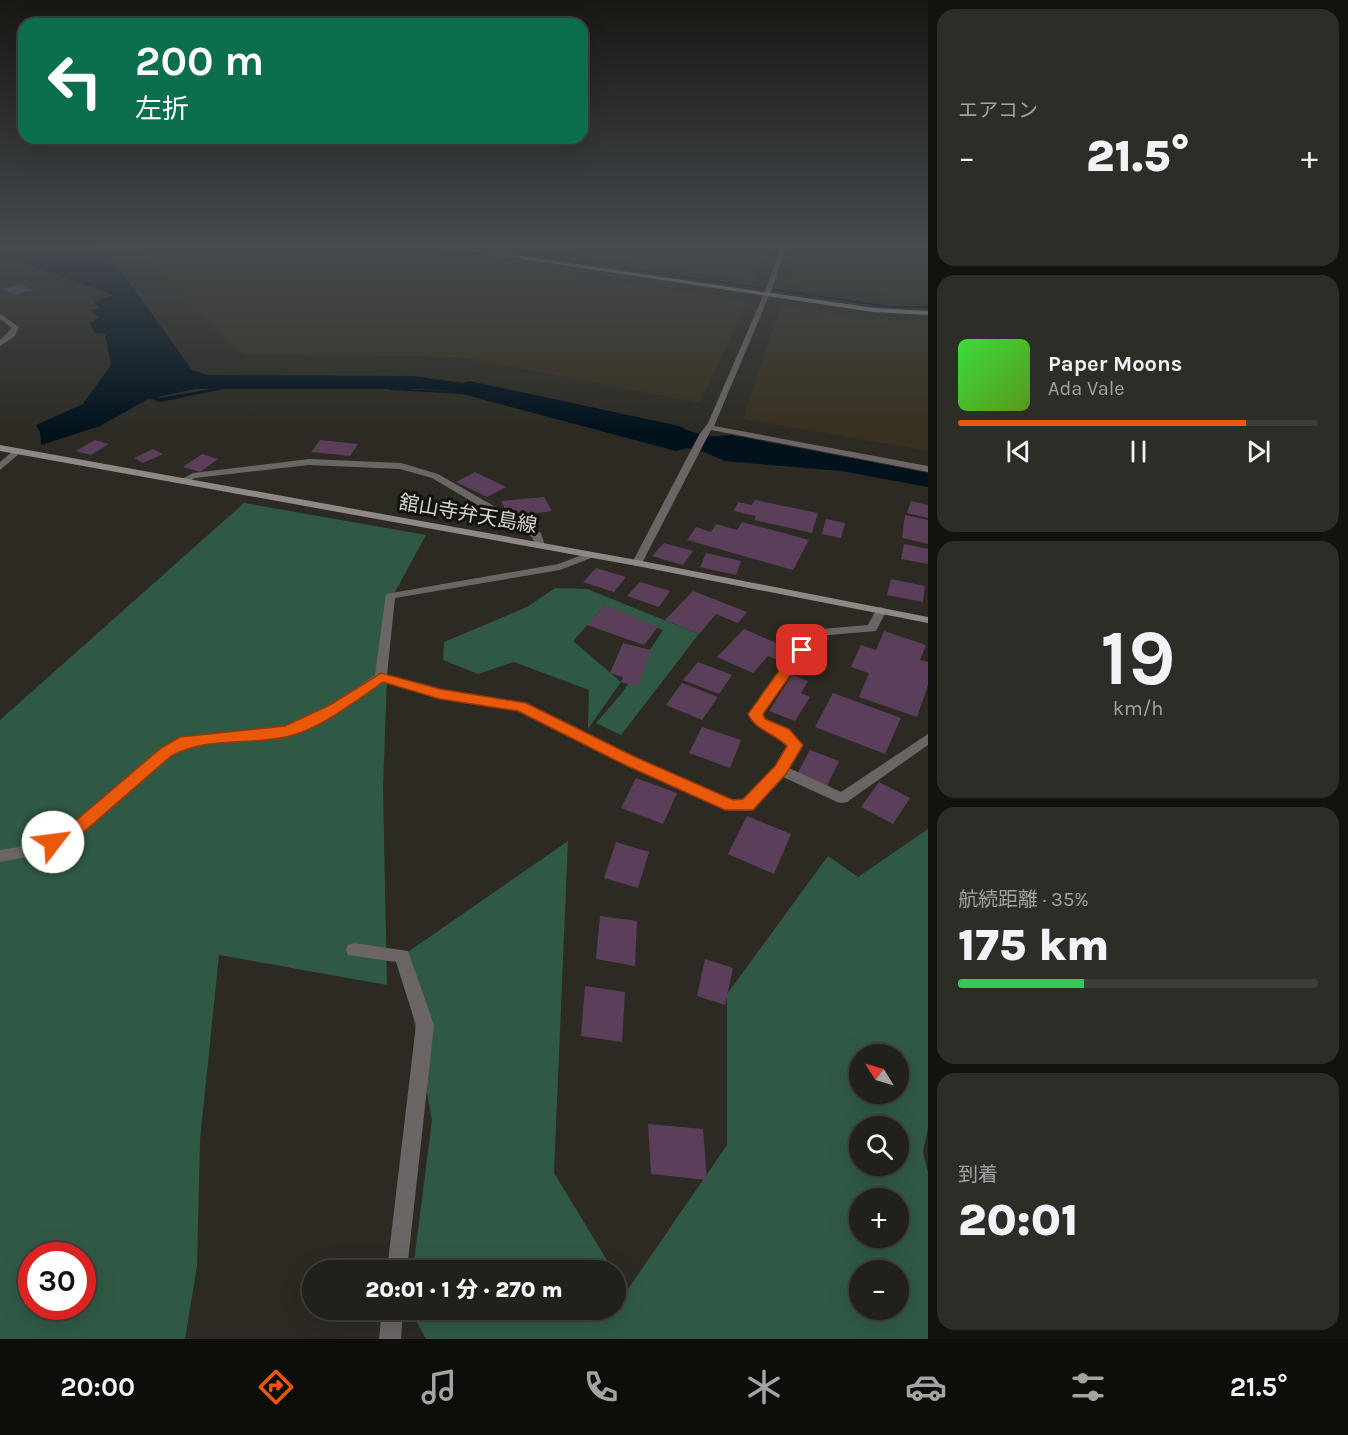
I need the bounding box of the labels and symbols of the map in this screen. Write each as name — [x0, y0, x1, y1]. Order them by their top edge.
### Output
street label: 舘山寺弁天島線 — [397, 491, 539, 537]
pin — [776, 624, 827, 675]
position arrow — [21, 810, 85, 874]
north arrow — [849, 1044, 909, 1104]
speed limit sign: 30 — [18, 1242, 96, 1320]

